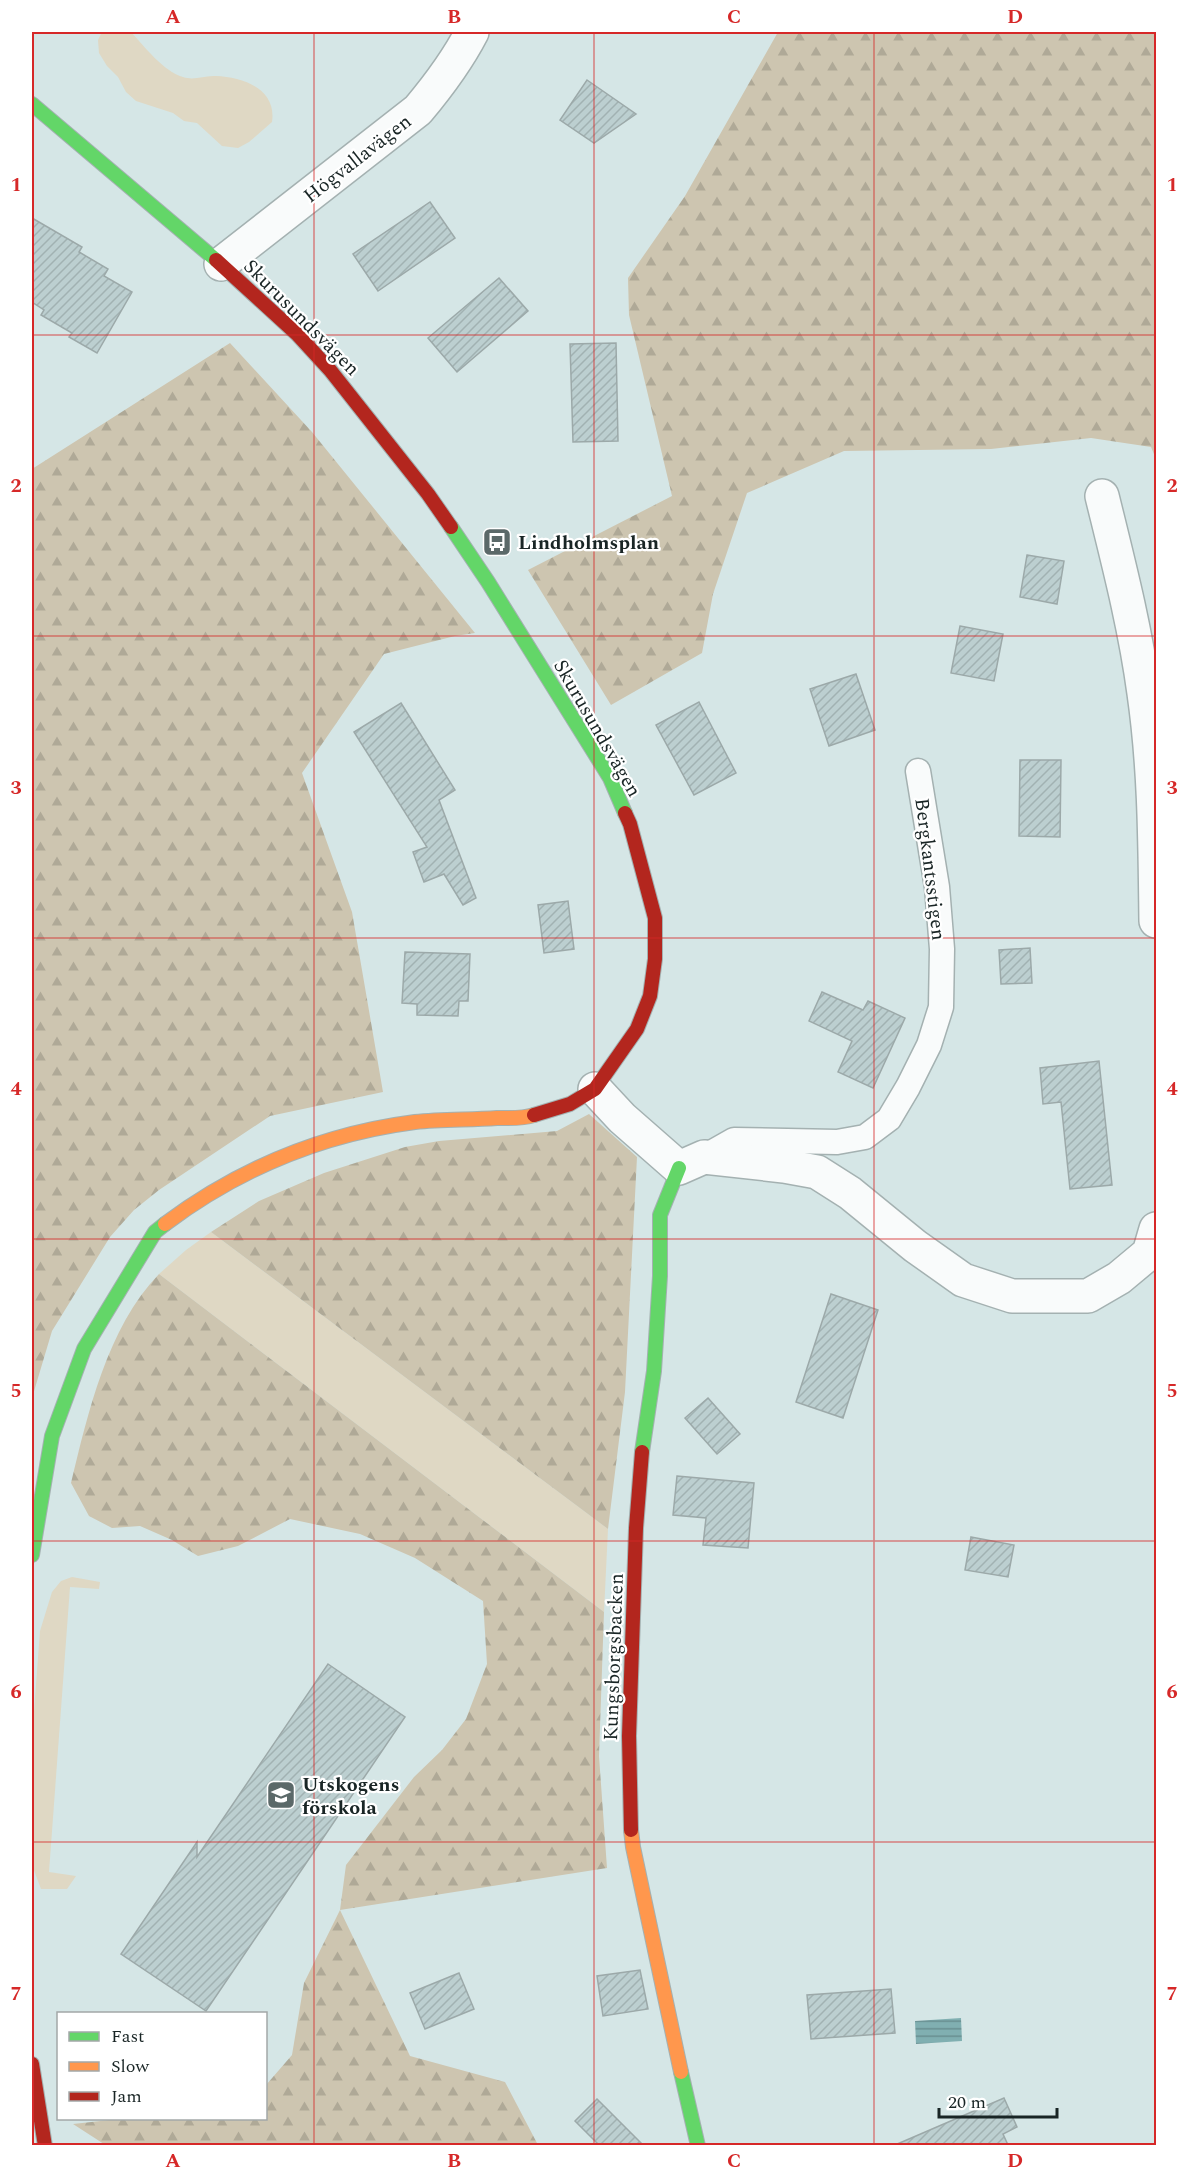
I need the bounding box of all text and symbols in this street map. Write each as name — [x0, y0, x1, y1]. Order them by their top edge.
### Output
text: A — [165, 2, 181, 32]
text: B — [447, 2, 461, 32]
text: C — [727, 2, 741, 32]
text: D — [1007, 2, 1023, 32]
street label: Högvallavägen — [297, 107, 418, 211]
text: 1 — [10, 170, 22, 200]
text: 1 — [1166, 170, 1178, 200]
street label: Skurusundsvägen — [236, 252, 367, 383]
text: 2 — [10, 471, 22, 501]
text: 2 — [1166, 471, 1178, 501]
bus stop icon: Lindholmsplan — [481, 526, 513, 558]
place label: Lindholmsplan — [518, 528, 659, 558]
street label: Skurusundsvägen — [545, 654, 649, 803]
text: 3 — [10, 773, 22, 803]
text: 3 — [1166, 773, 1178, 803]
street label: Bergkantsstigen — [906, 796, 954, 942]
text: 4 — [10, 1074, 22, 1104]
text: 4 — [1166, 1074, 1178, 1104]
text: 5 — [10, 1376, 22, 1406]
text: 5 — [1166, 1376, 1178, 1406]
street label: Kungsborgsbacken — [596, 1573, 632, 1741]
text: 6 — [10, 1677, 22, 1707]
text: 6 — [1166, 1677, 1178, 1707]
place label: Utskogens förskola — [302, 1770, 399, 1823]
school or university icon: Utskogens förskola — [265, 1779, 297, 1811]
text: 7 — [10, 1979, 22, 2009]
text: 7 — [1166, 1979, 1178, 2009]
legend — [57, 2012, 267, 2120]
text: Fast — [111, 2023, 144, 2050]
text: Slow — [111, 2053, 150, 2080]
scale bar — [939, 2081, 1058, 2119]
text: Jam — [111, 2083, 142, 2110]
text: 20 m — [948, 2089, 986, 2116]
text: A — [165, 2146, 181, 2176]
text: B — [447, 2146, 461, 2176]
text: C — [727, 2146, 741, 2176]
text: D — [1007, 2146, 1023, 2176]

